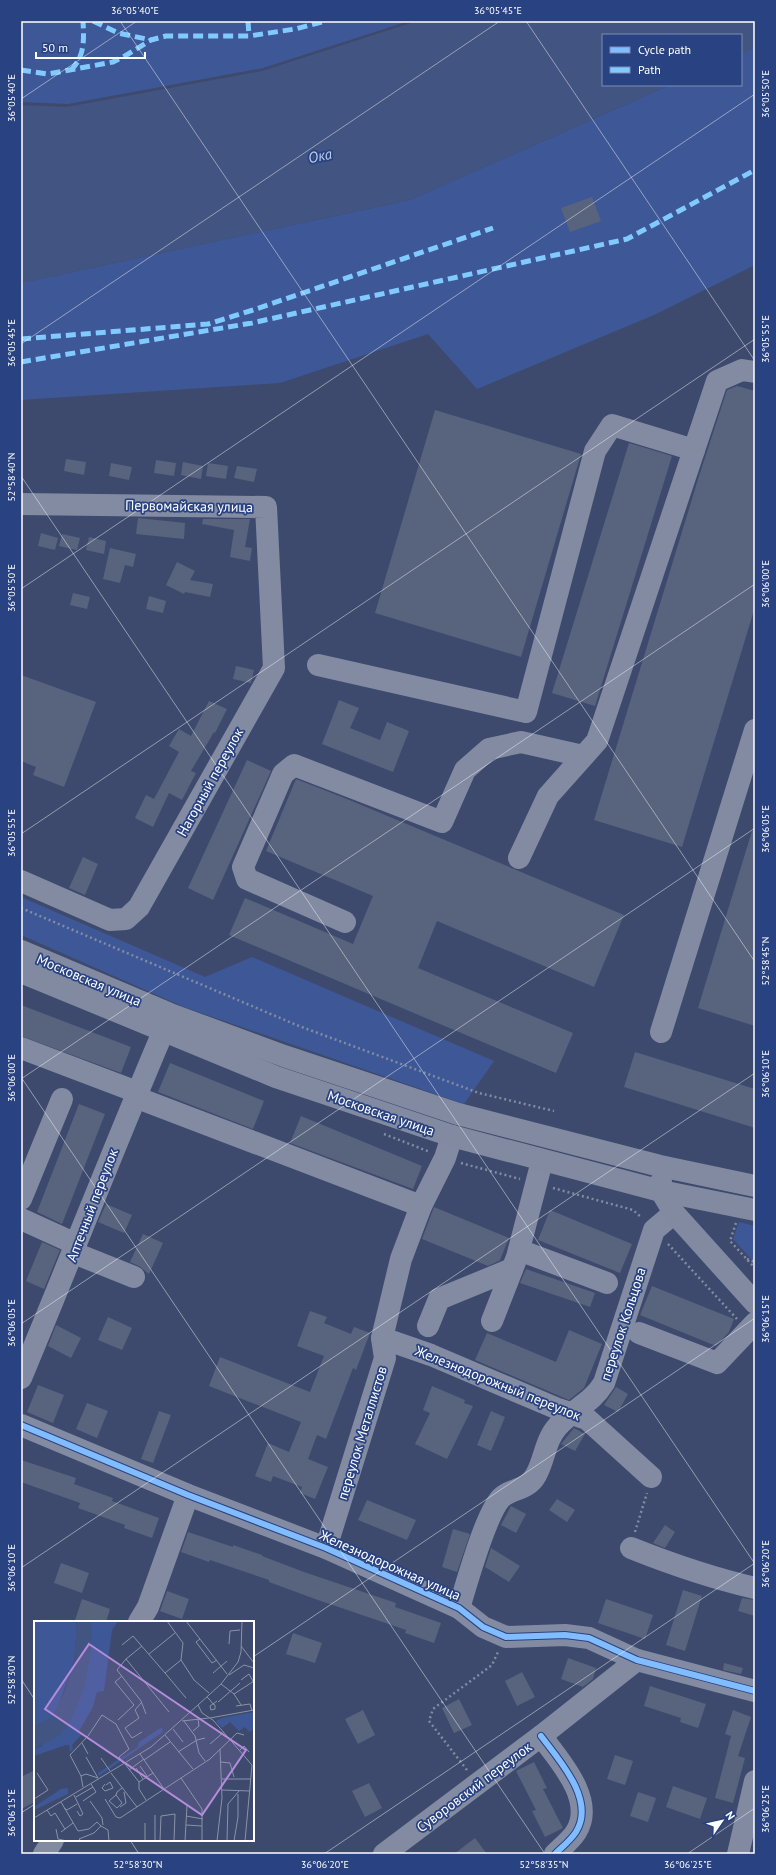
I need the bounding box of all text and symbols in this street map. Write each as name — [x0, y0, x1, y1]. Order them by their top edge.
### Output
text: 36°05'40"E — [111, 4, 159, 17]
text: 36°05'45"E — [474, 4, 522, 17]
scale bar — [36, 34, 145, 60]
legend — [602, 34, 742, 86]
text: 50 m — [42, 40, 68, 55]
text: Cycle path — [638, 42, 691, 57]
text: Path — [638, 62, 661, 77]
text: 36°05'50"E — [759, 70, 772, 118]
text: 36°05'40"E — [5, 74, 18, 122]
water label: Ока — [306, 144, 334, 167]
text: 36°05'55"E — [759, 315, 772, 363]
text: 36°05'45"E — [5, 319, 18, 367]
text: 52°58'40"N — [5, 452, 18, 502]
street label: Первомайская улица — [125, 496, 253, 516]
text: 36°06'00"E — [759, 560, 772, 608]
text: 36°05'50"E — [5, 564, 18, 612]
street label: Нагорный переулок — [173, 724, 247, 839]
text: 36°06'05"E — [759, 805, 772, 853]
text: 36°05'55"E — [5, 809, 18, 857]
text: 52°58'45"N — [759, 936, 772, 986]
street label: Московская улица — [34, 950, 144, 1010]
text: 36°06'10"E — [759, 1050, 772, 1098]
text: 36°06'00"E — [5, 1054, 18, 1102]
street label: Московская улица — [325, 1086, 437, 1140]
street label: Аптечный переулок — [62, 1146, 122, 1264]
street label: переулок Кольцова — [596, 1265, 650, 1383]
text: 36°06'15"E — [759, 1295, 772, 1343]
text: 36°06'05"E — [5, 1299, 18, 1347]
street label: Железнодорожный переулок — [412, 1341, 584, 1425]
street label: переулок Металлистов — [333, 1364, 391, 1502]
street label: Железнодорожная улица — [316, 1525, 463, 1604]
text: 36°06'20"E — [759, 1540, 772, 1588]
text: 36°06'10"E — [5, 1544, 18, 1592]
inset map — [34, 1621, 254, 1841]
text: 52°58'30"N — [5, 1655, 18, 1705]
street label: Суворовский переулок — [413, 1738, 535, 1836]
text: 36°06'25"E — [759, 1785, 772, 1833]
text: 36°06'15"E — [5, 1789, 18, 1837]
north arrow — [702, 1801, 742, 1841]
text: N — [722, 1808, 738, 1822]
text: 52°58'30"N — [113, 1858, 163, 1871]
text: 36°06'20"E — [301, 1858, 349, 1871]
text: 52°58'35"N — [519, 1858, 569, 1871]
text: 36°06'25"E — [664, 1858, 712, 1871]

